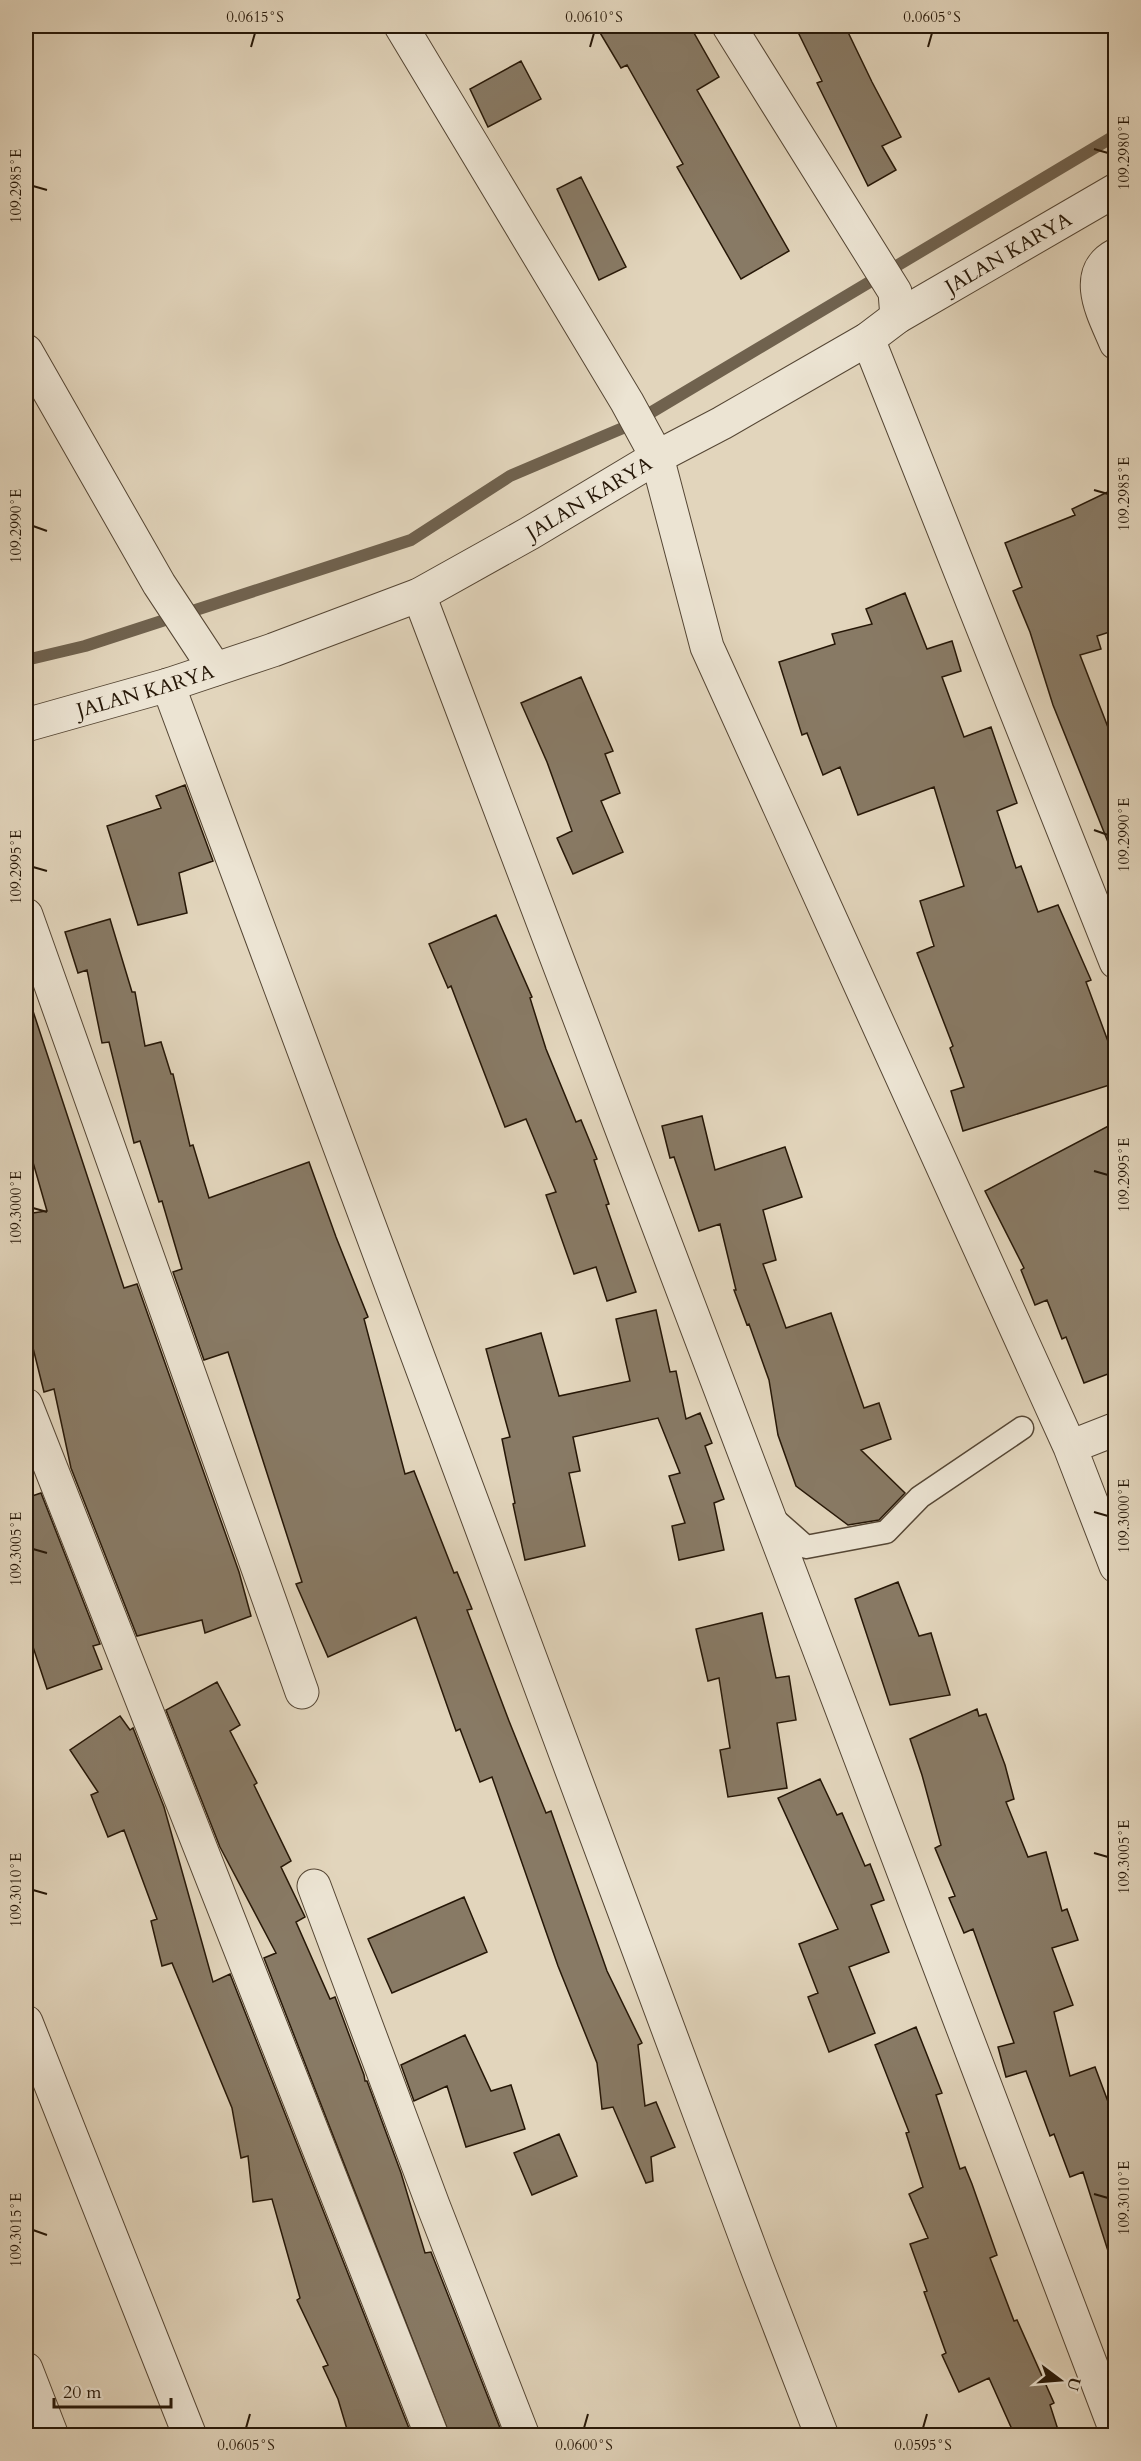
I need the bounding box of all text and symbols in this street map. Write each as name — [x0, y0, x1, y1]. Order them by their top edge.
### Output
text: 0.0615°S — [226, 7, 284, 27]
text: 0.0610°S — [565, 7, 623, 27]
text: 0.0605°S — [903, 7, 961, 27]
text: 109.2980°E — [1114, 116, 1134, 190]
text: 109.2985°E — [6, 149, 26, 223]
street label: JALAN KARYA — [937, 205, 1077, 301]
street label: JALAN KARYA — [518, 449, 657, 547]
text: 109.2985°E — [1114, 457, 1134, 531]
text: 109.2990°E — [6, 489, 26, 563]
street label: JALAN KARYA — [70, 657, 218, 724]
text: 109.2990°E — [1114, 798, 1134, 872]
text: 109.2995°E — [6, 830, 26, 904]
text: 109.2995°E — [1114, 1138, 1134, 1212]
text: 109.3000°E — [6, 1171, 26, 1245]
text: 109.3000°E — [1114, 1479, 1134, 1553]
text: 109.3005°E — [6, 1512, 26, 1586]
text: 109.3005°E — [1114, 1820, 1134, 1894]
text: 109.3010°E — [6, 1853, 26, 1927]
text: 109.3010°E — [1114, 2161, 1134, 2235]
text: 109.3015°E — [6, 2193, 26, 2267]
north arrow — [1030, 2350, 1090, 2410]
scale bar — [54, 2371, 171, 2409]
text: U — [1061, 2375, 1086, 2393]
text: 20 m — [63, 2380, 102, 2405]
text: 0.0605°S — [217, 2435, 275, 2455]
text: 0.0600°S — [555, 2435, 613, 2455]
text: 0.0595°S — [894, 2435, 952, 2455]

